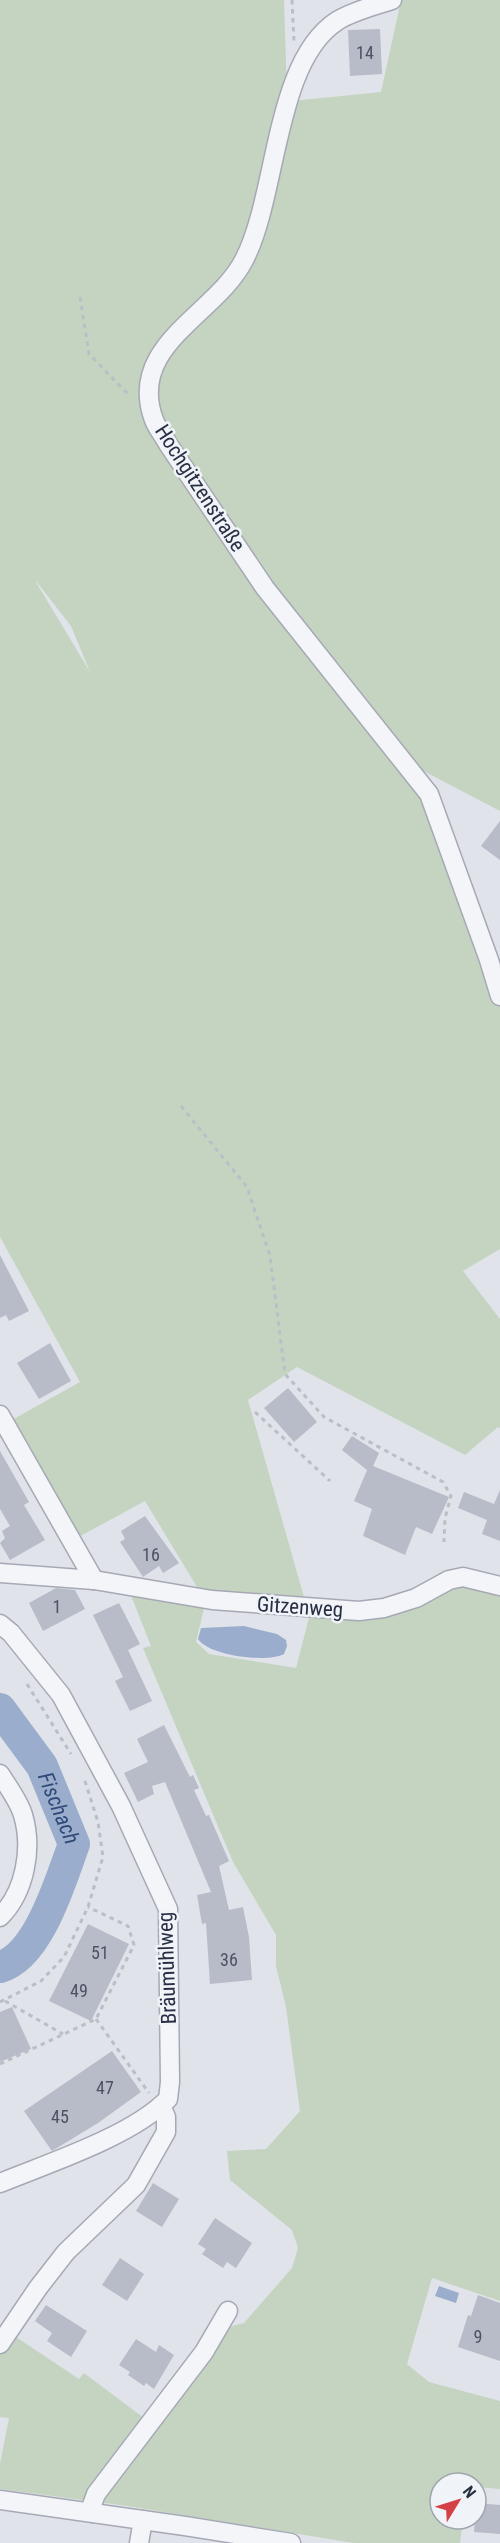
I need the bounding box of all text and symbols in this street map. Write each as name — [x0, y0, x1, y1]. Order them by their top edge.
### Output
house number: 14 — [356, 42, 374, 63]
street label: Hochgitzenstraße — [150, 420, 250, 556]
house number: 16 — [142, 1544, 160, 1565]
street label: Gitzenweg — [256, 1592, 344, 1622]
house number: 1 — [53, 1596, 61, 1617]
water label: Fischach — [33, 1768, 85, 1847]
street label: Bräumühlweg — [153, 1911, 181, 2025]
house number: 51 — [91, 1942, 109, 1963]
house number: 36 — [220, 1949, 238, 1970]
house number: 49 — [70, 1980, 88, 2001]
house number: 47 — [96, 2077, 114, 2098]
house number: 45 — [51, 2106, 69, 2127]
house number: 9 — [474, 2326, 482, 2347]
north arrow — [428, 2471, 488, 2531]
text: N — [459, 2482, 480, 2502]

